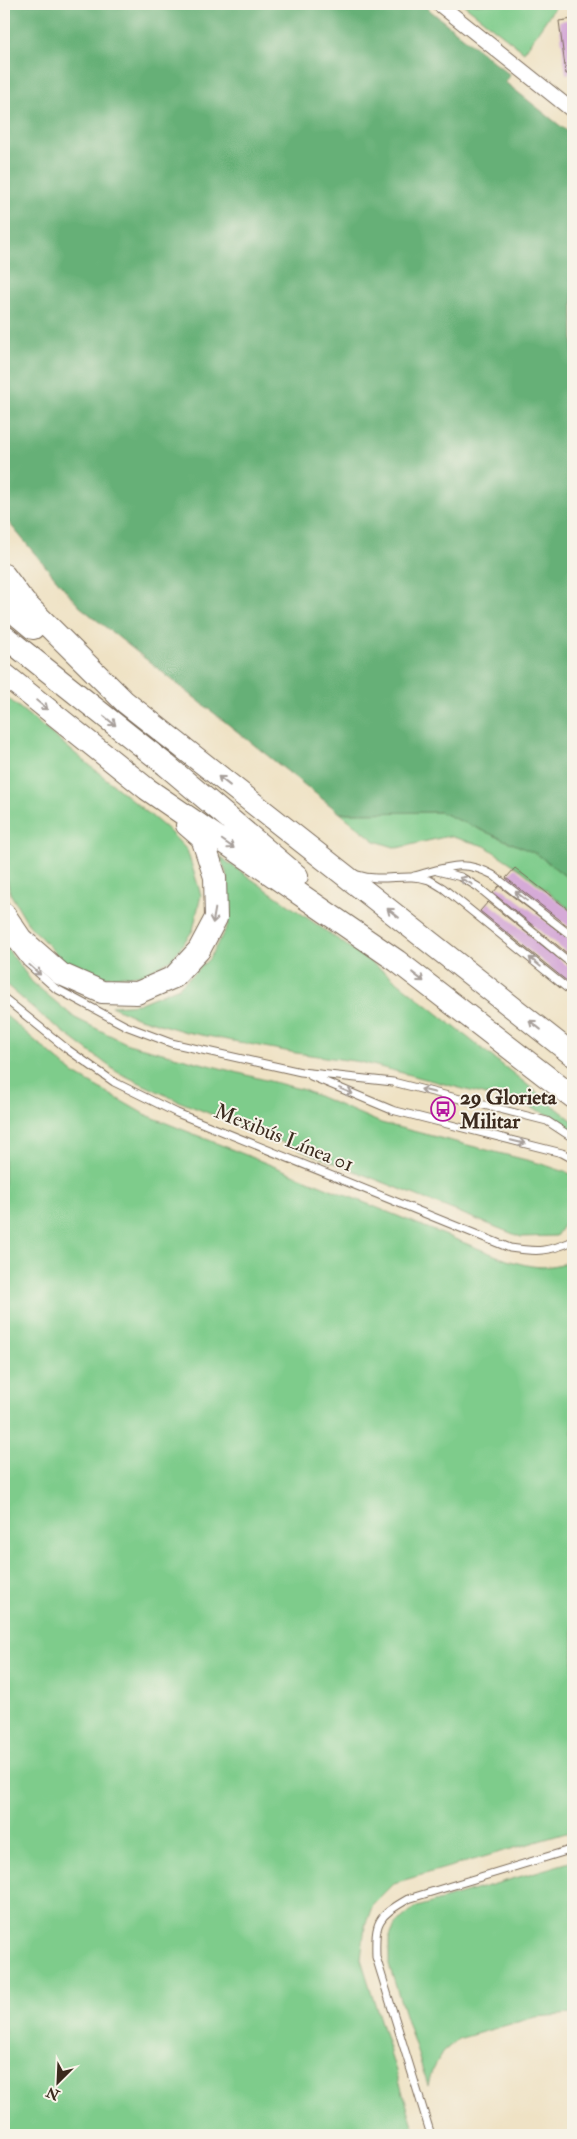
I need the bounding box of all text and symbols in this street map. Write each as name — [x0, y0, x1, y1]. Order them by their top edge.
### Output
one-way arrow — [35, 699, 48, 710]
one-way arrow — [103, 716, 117, 726]
one-way arrow — [218, 775, 231, 786]
one-way arrow — [221, 839, 235, 849]
one-way arrow — [459, 876, 474, 885]
one-way arrow — [515, 891, 528, 902]
one-way arrow — [209, 907, 219, 923]
one-way arrow — [387, 908, 400, 919]
one-way arrow — [529, 957, 542, 968]
one-way arrow — [28, 964, 41, 975]
one-way arrow — [411, 972, 424, 983]
one-way arrow — [529, 1019, 542, 1030]
place label: 29 Glorieta Militar — [459, 1084, 558, 1135]
one-way arrow — [421, 1086, 437, 1095]
one-way arrow — [339, 1087, 354, 1096]
bus stop icon: 29 Glorieta Militar — [430, 1096, 456, 1122]
street label: Mexibús Línea 01 — [210, 1098, 358, 1178]
one-way arrow — [510, 1138, 526, 1147]
north arrow — [32, 2056, 82, 2106]
text: N — [43, 2083, 63, 2104]

